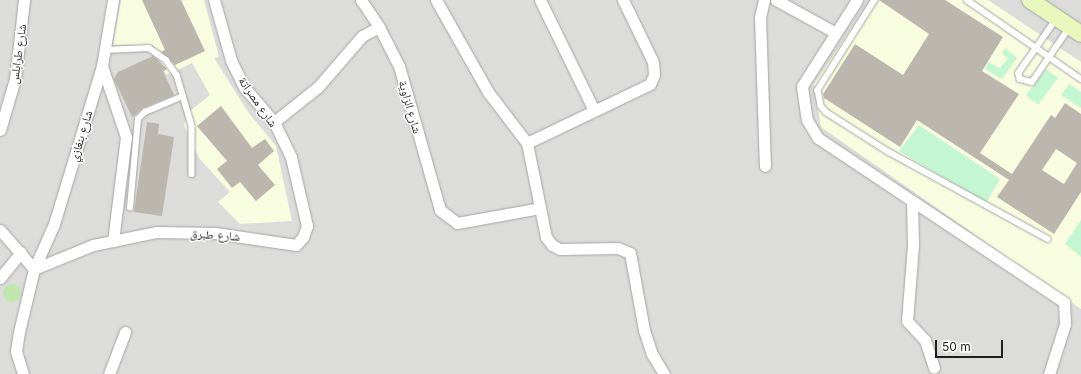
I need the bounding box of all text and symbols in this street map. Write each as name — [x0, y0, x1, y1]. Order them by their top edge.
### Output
street label: شارع طرابلس — [7, 23, 29, 85]
street label: شارع مصراتة — [235, 74, 281, 130]
street label: شارع الزاوية — [396, 79, 424, 135]
street label: شارع بنغازي — [66, 109, 96, 163]
street label: شارع طبرق — [189, 226, 241, 244]
scale bar — [937, 332, 1005, 358]
text: 50 m — [942, 339, 971, 354]

